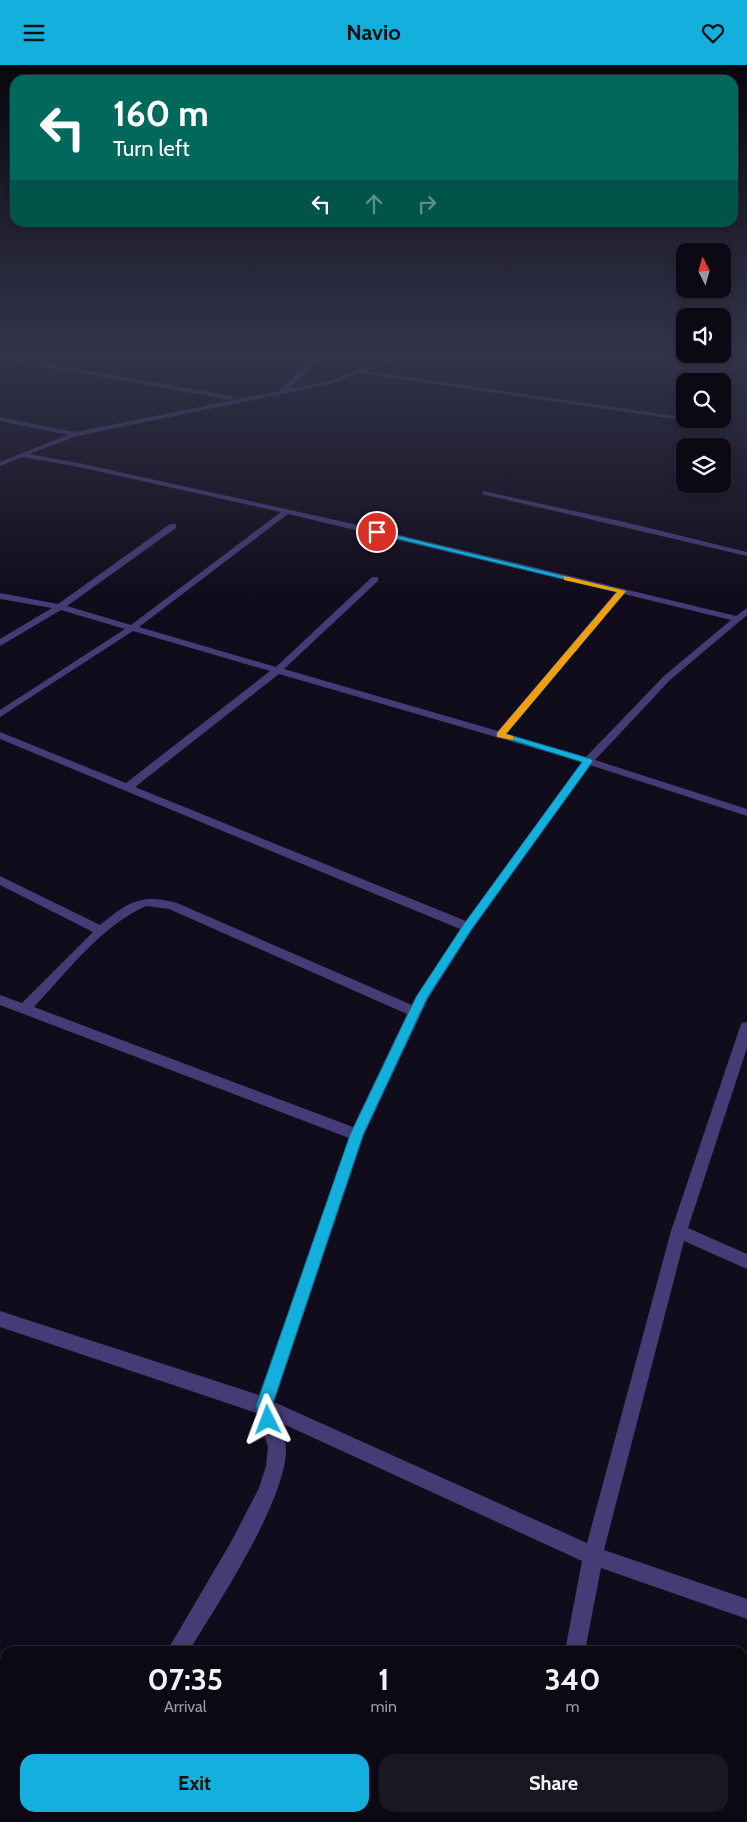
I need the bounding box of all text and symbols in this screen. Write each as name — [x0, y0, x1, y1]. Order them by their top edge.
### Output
icon: menu — [20, 19, 48, 47]
text: Navio — [346, 19, 401, 46]
icon: heart — [699, 19, 727, 47]
text: 160 m — [113, 92, 209, 135]
icon: left — [30, 95, 95, 160]
text: Turn left — [113, 135, 190, 162]
icon: left — [307, 190, 335, 218]
icon: ahead — [360, 190, 388, 218]
icon: right — [413, 190, 441, 218]
north arrow — [676, 243, 731, 297]
map controls — [676, 243, 731, 493]
button: sound — [676, 308, 731, 363]
button: search — [676, 373, 731, 428]
button: layers — [676, 438, 731, 493]
pin — [356, 511, 398, 553]
icon: arrive — [363, 518, 391, 546]
position arrow — [241, 1393, 293, 1445]
text: 07:35 — [148, 1661, 223, 1698]
text: 1 — [378, 1661, 389, 1698]
text: 340 — [544, 1661, 600, 1698]
text: Arrival — [164, 1697, 207, 1716]
text: min — [371, 1697, 397, 1716]
text: m — [565, 1697, 579, 1716]
button: Exit — [20, 1754, 369, 1812]
button: Share — [379, 1754, 728, 1812]

